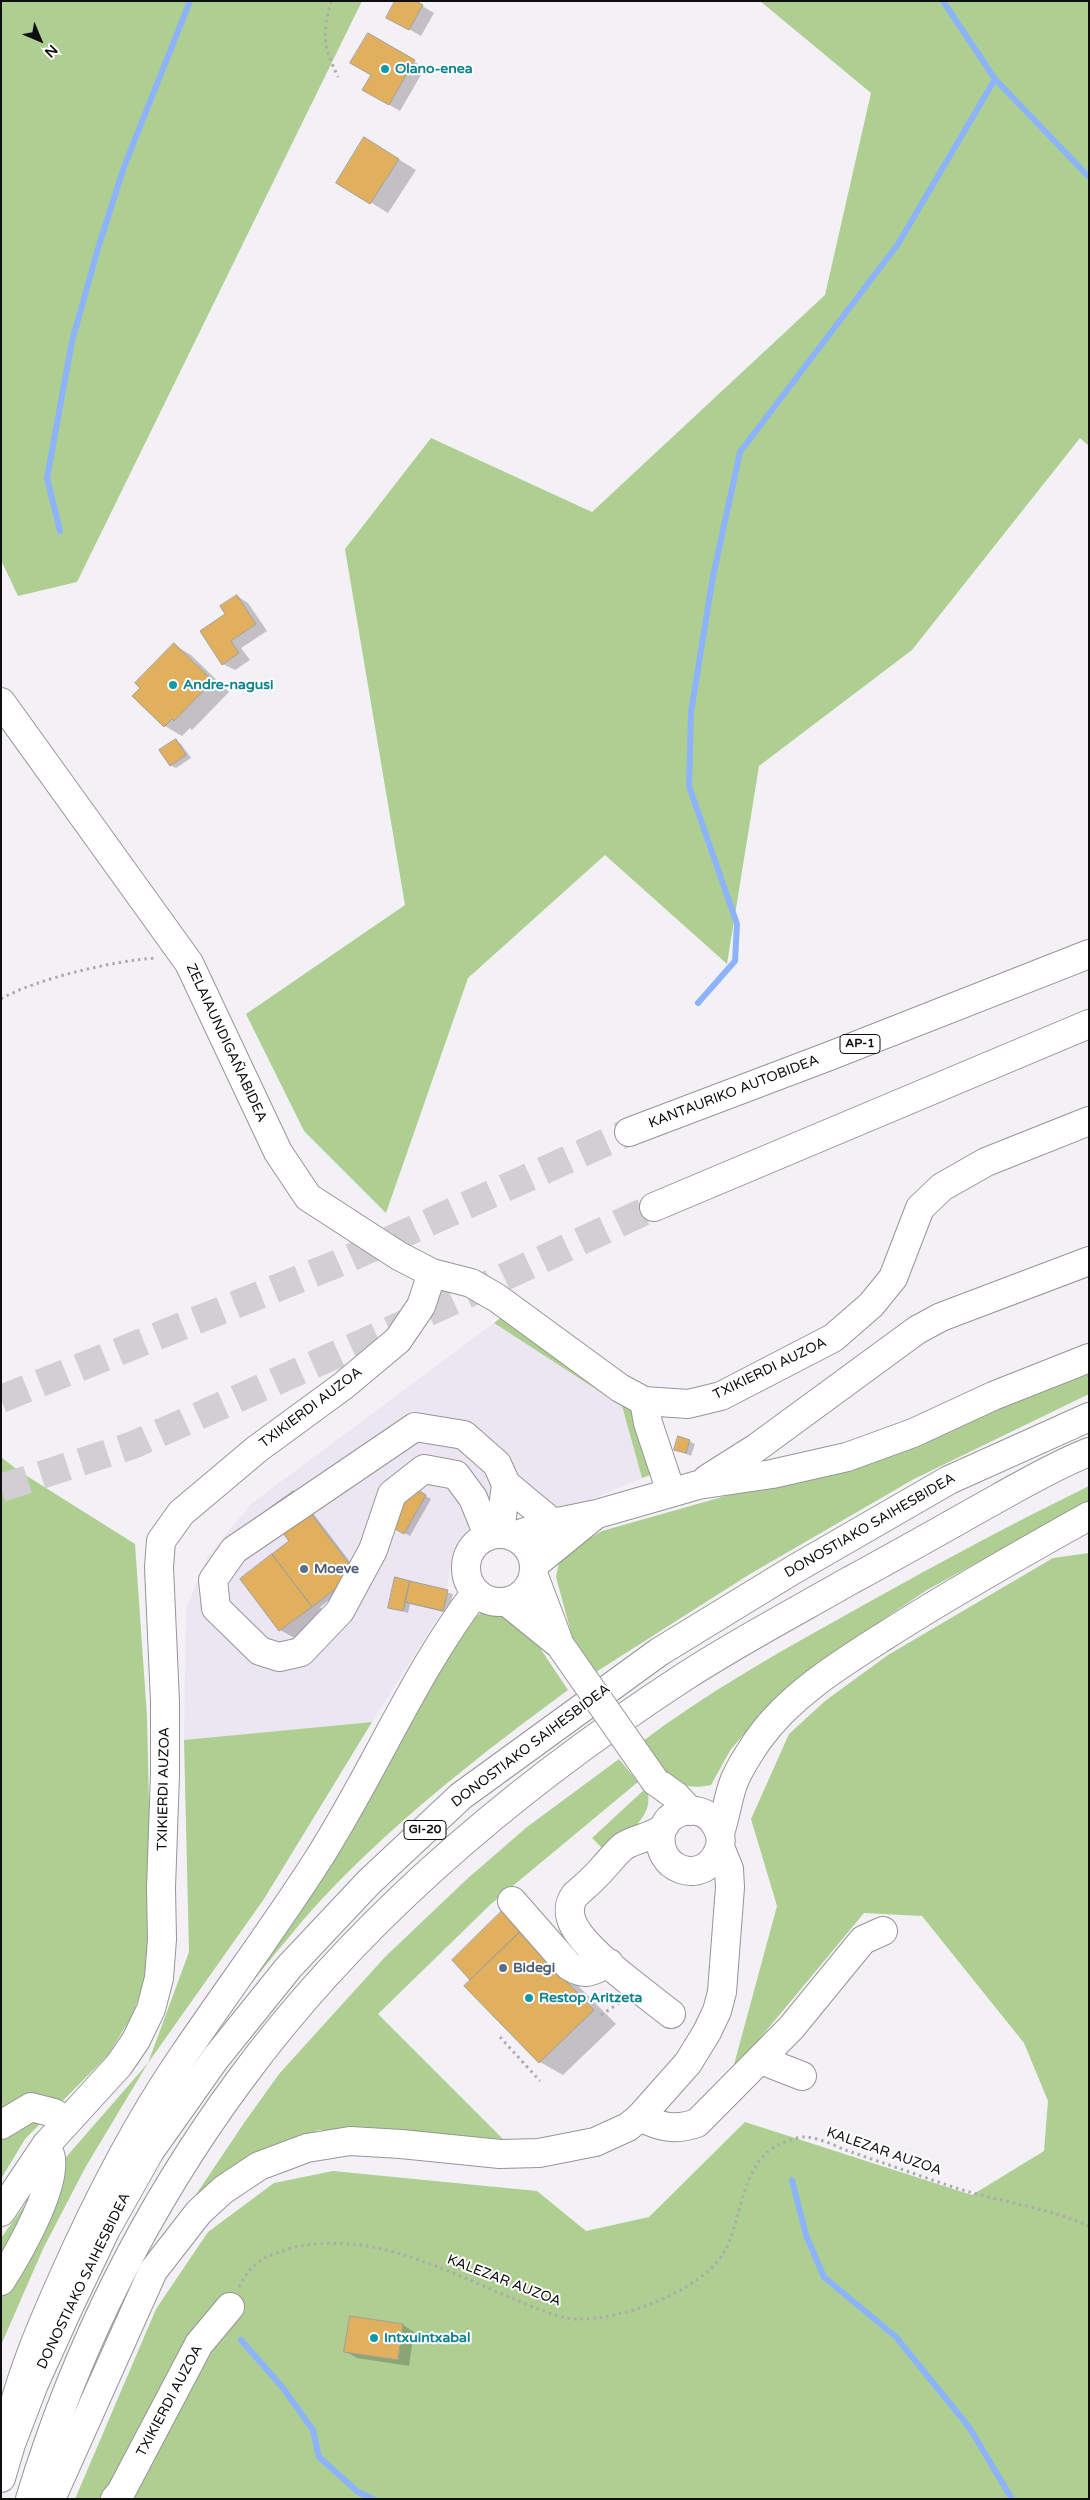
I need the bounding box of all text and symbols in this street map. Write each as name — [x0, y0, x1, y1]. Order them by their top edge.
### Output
north arrow — [15, 15, 65, 65]
text: N — [41, 41, 61, 61]
place label: Olano-enea — [395, 61, 473, 77]
marker: Olano-enea — [379, 63, 391, 75]
place label: Andre-nagusi — [183, 677, 273, 693]
marker: Andre-nagusi — [167, 679, 179, 691]
street label: ZELAIAUNDIGAÑABIDEA — [182, 961, 270, 1125]
road number: AP-1 — [840, 1034, 880, 1054]
street label: KANTAURIKO AUTOBIDEA — [646, 1052, 822, 1132]
street label: TXIKIERDI AUZOA — [711, 1334, 829, 1404]
street label: TXIKIERDI AUZOA — [256, 1364, 366, 1452]
street label: DONOSTIAKO SAIHESBIDEA — [782, 1470, 958, 1582]
place label: Moeve — [314, 1561, 359, 1577]
marker: Moeve — [298, 1563, 310, 1575]
street label: DONOSTIAKO SAIHESBIDEA — [448, 1681, 614, 1811]
street label: TXIKIERDI AUZOA — [155, 1727, 173, 1851]
road number: GI-20 — [404, 1820, 446, 1840]
place label: Bidegi — [513, 1960, 555, 1976]
marker: Bidegi — [497, 1962, 509, 1974]
place label: Restop Aritzeta — [539, 1990, 642, 2006]
marker: Restop Aritzeta — [523, 1992, 535, 2004]
street label: KALEZAR AUZOA — [824, 2124, 944, 2180]
street label: DONOSTIAKO SAIHESBIDEA — [34, 2190, 134, 2372]
street label: KALEZAR AUZOA — [445, 2252, 563, 2310]
place label: Intxuintxabal — [384, 2330, 470, 2346]
marker: Intxuintxabal — [368, 2332, 380, 2344]
street label: TXIKIERDI AUZOA — [133, 2342, 207, 2460]

